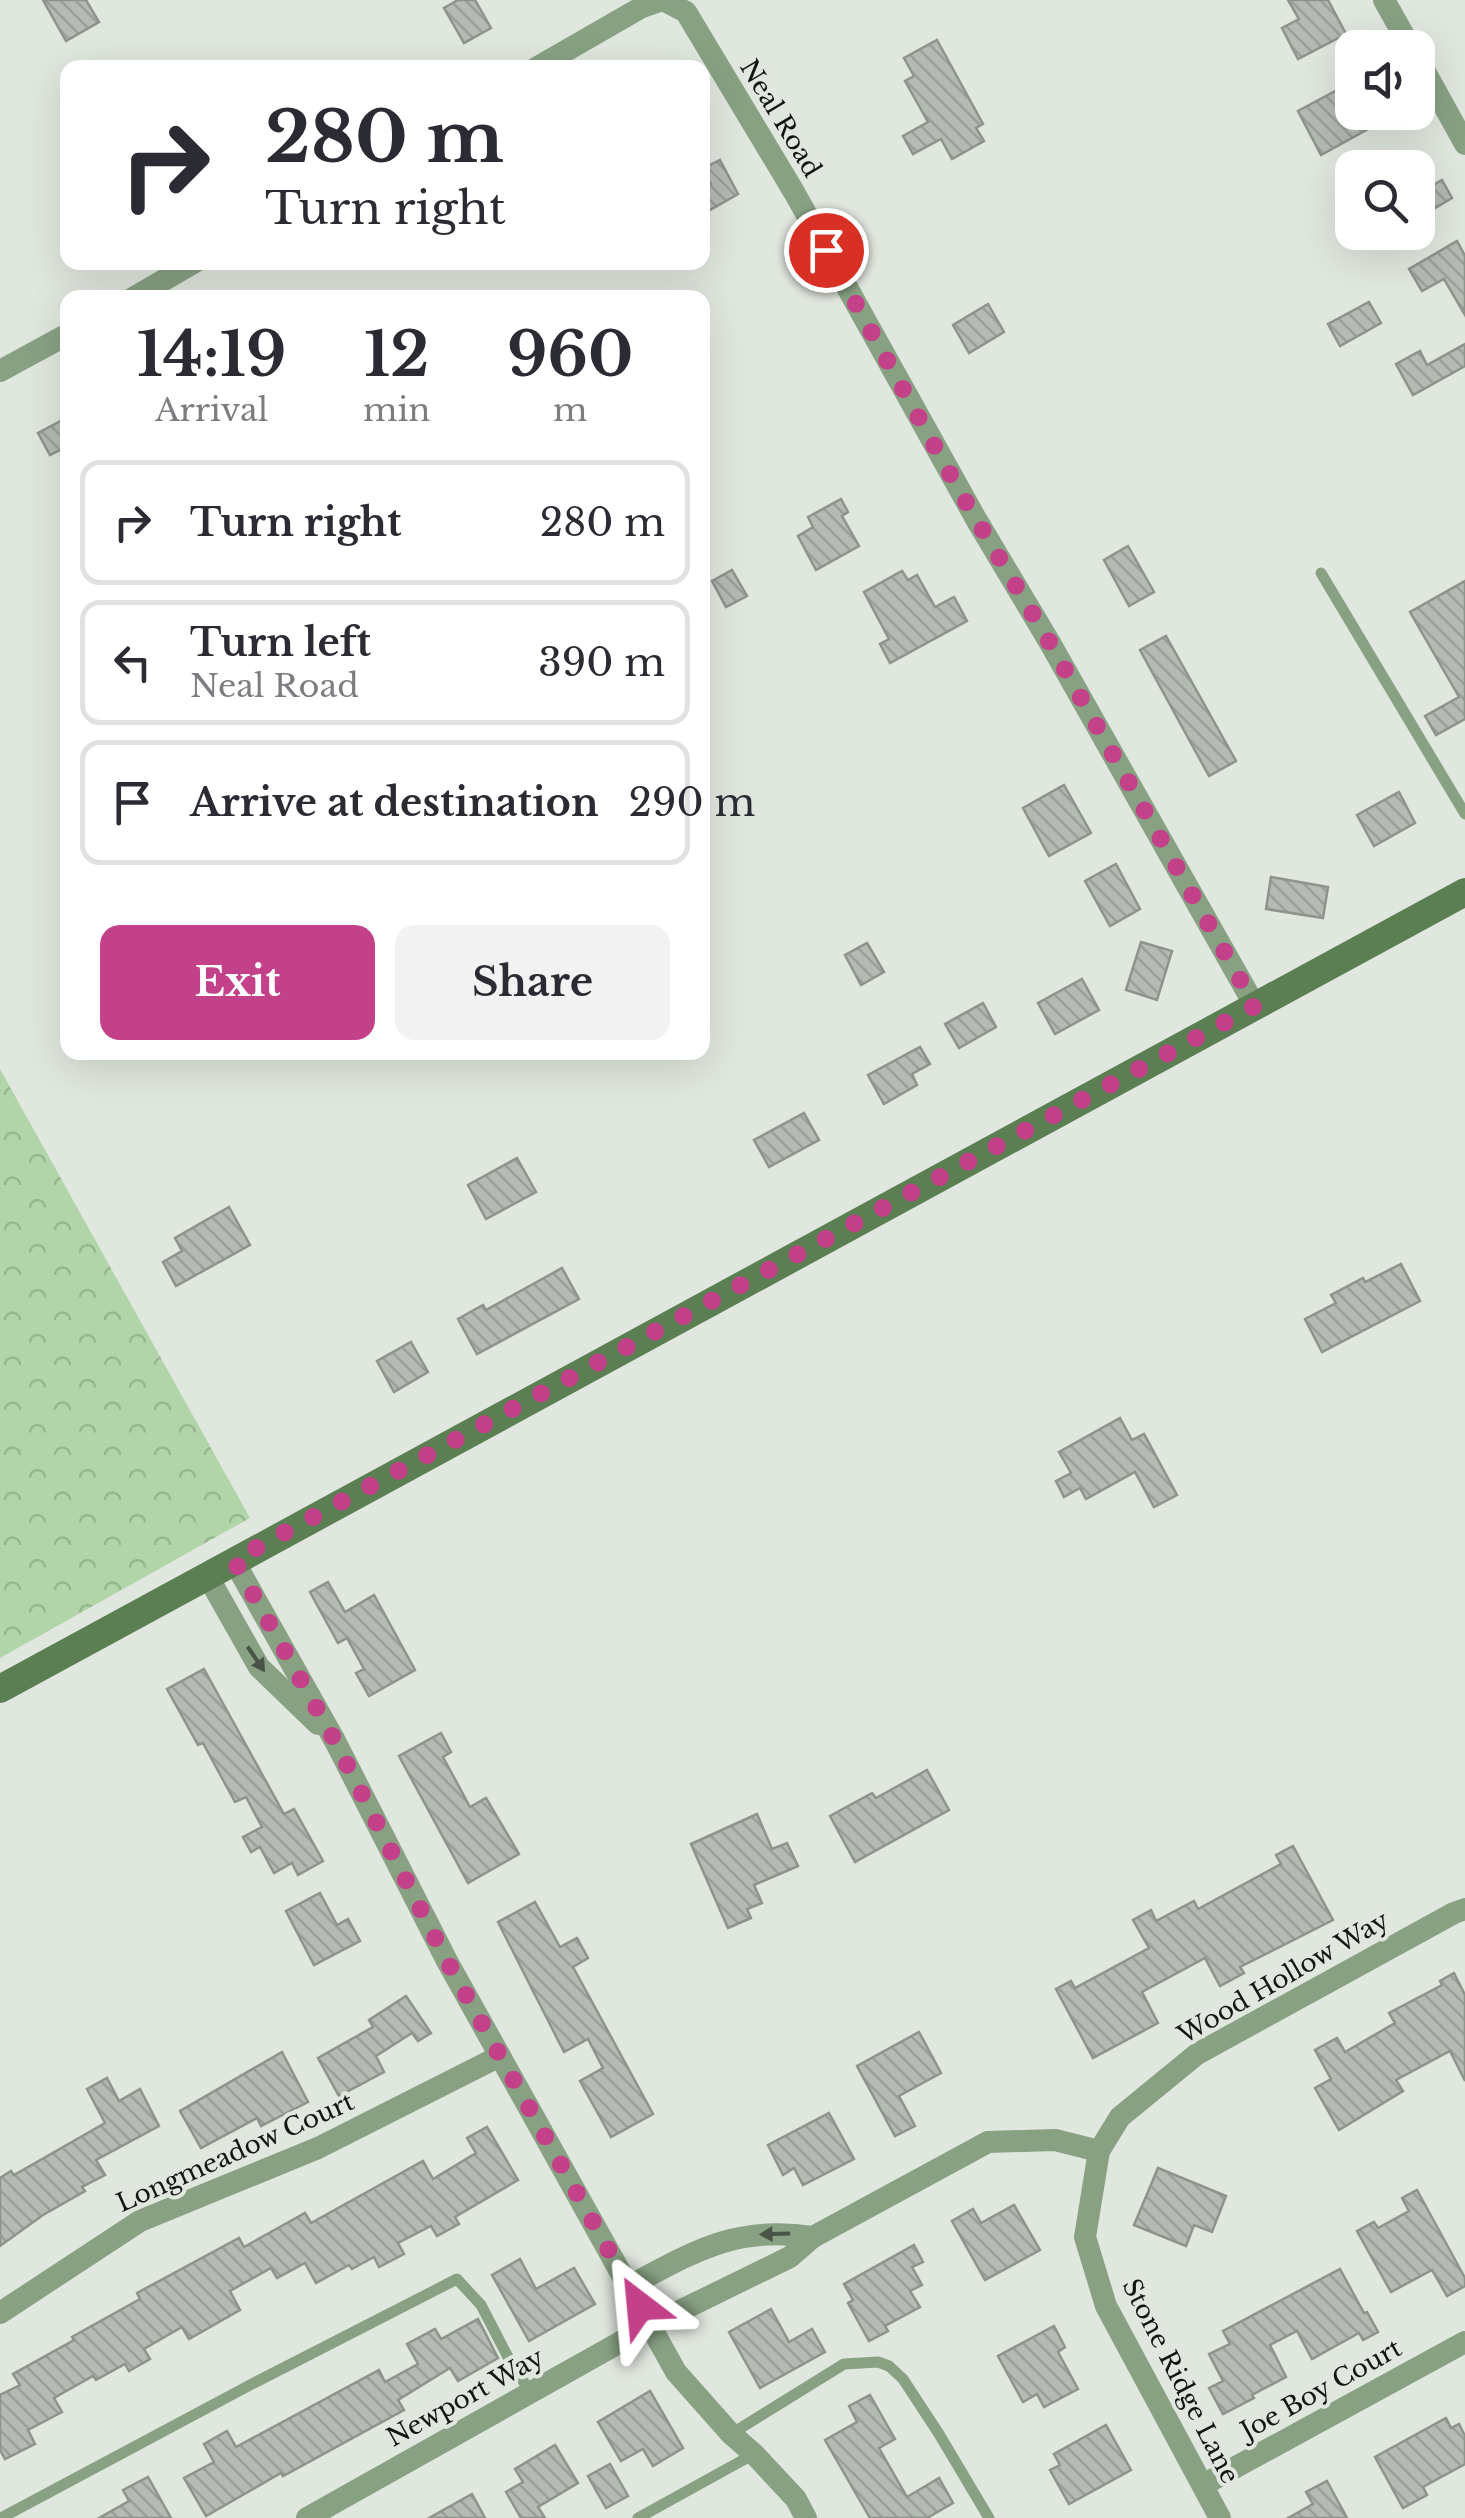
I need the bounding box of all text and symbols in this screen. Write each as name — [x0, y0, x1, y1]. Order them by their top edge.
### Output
map controls — [1335, 30, 1435, 250]
button: sound — [1335, 30, 1435, 130]
street label: Neal Road — [733, 54, 828, 183]
text: 280 m — [265, 94, 504, 181]
icon: right — [100, 100, 230, 230]
button: search — [1335, 150, 1435, 250]
text: Turn right — [265, 180, 506, 236]
pin — [784, 208, 869, 293]
icon: arrive — [799, 223, 854, 278]
text: 14:19 — [137, 318, 286, 392]
text: 12 — [364, 318, 429, 392]
text: 960 — [507, 318, 633, 392]
text: Arrival — [155, 390, 268, 430]
text: min — [363, 390, 430, 430]
text: m — [553, 390, 587, 430]
icon: right — [105, 495, 160, 550]
text: Turn right — [190, 499, 401, 546]
text: 280 m — [540, 499, 665, 546]
text: Turn left — [190, 619, 371, 666]
icon: left — [105, 635, 160, 690]
text: 390 m — [538, 639, 665, 686]
text: Neal Road — [190, 666, 359, 706]
icon: arrive — [105, 775, 160, 830]
text: Arrive at destination — [190, 779, 599, 826]
text: 290 m — [629, 779, 755, 826]
button: Exit — [100, 925, 375, 1040]
button: Share — [395, 925, 670, 1040]
one-way arrow — [246, 1646, 264, 1673]
street label: Wood Hollow Way — [1171, 1904, 1394, 2051]
street label: Longmeadow Court — [112, 2086, 359, 2219]
one-way arrow — [758, 2227, 790, 2243]
position arrow — [588, 2254, 692, 2358]
street label: Stone Ridge Lane — [1116, 2274, 1246, 2489]
street label: Joe Boy Court — [1233, 2332, 1408, 2448]
street label: Newport Way — [381, 2342, 549, 2453]

